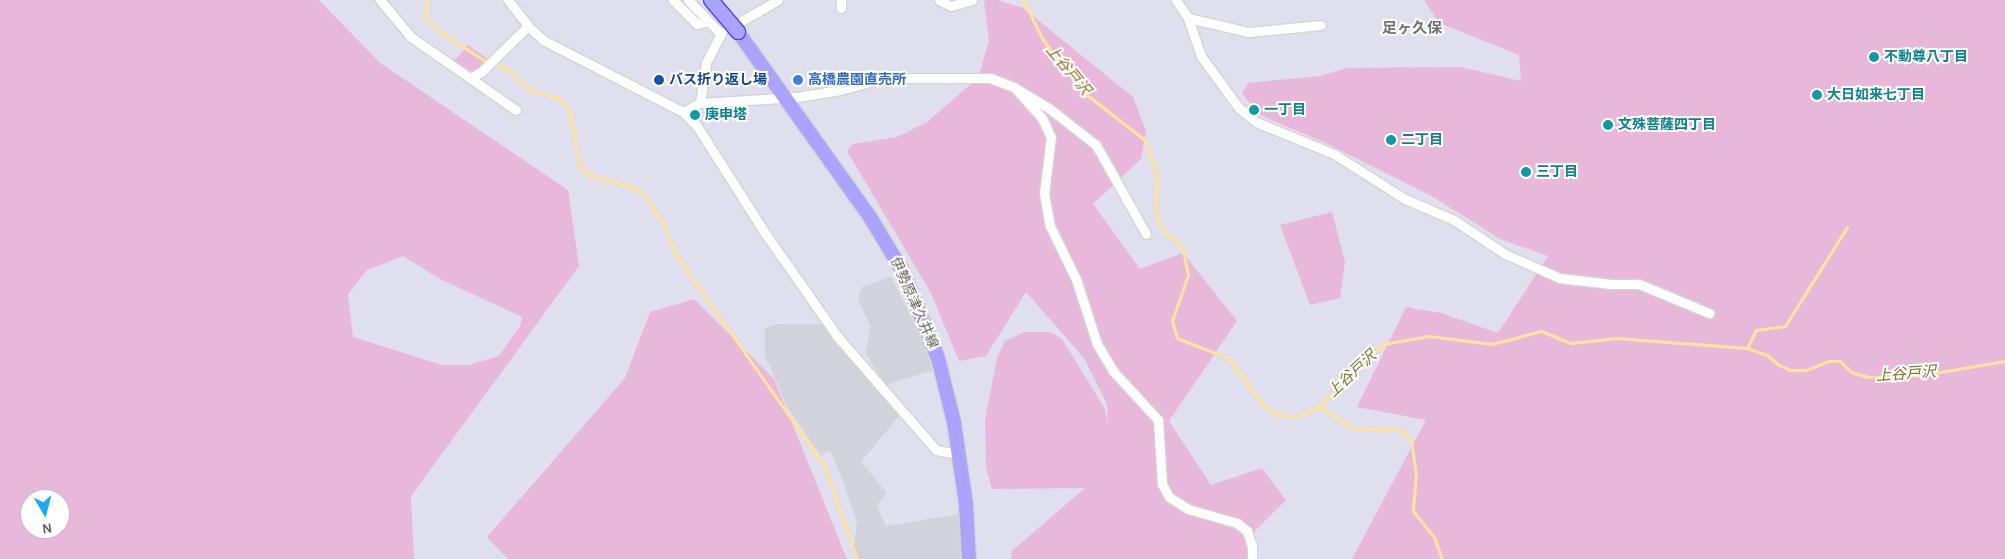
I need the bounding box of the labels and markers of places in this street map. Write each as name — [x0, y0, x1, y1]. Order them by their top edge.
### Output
place label: 不動尊八丁目 — [1884, 49, 1968, 65]
marker: 不動尊八丁目 — [1868, 51, 1880, 63]
place label: バス折り返し場 — [669, 72, 767, 88]
place label: 高橋農園直売所 — [808, 72, 906, 88]
marker: バス折り返し場 — [653, 74, 665, 86]
marker: 高橋農園直売所 — [792, 74, 804, 86]
place label: 大日如来七丁目 — [1827, 87, 1925, 103]
marker: 大日如来七丁目 — [1811, 89, 1823, 101]
place label: 一丁目 — [1264, 102, 1306, 118]
marker: 一丁目 — [1248, 104, 1260, 116]
place label: 庚申塔 — [705, 107, 747, 123]
marker: 庚申塔 — [689, 109, 701, 121]
place label: 文殊菩薩四丁目 — [1618, 117, 1716, 133]
marker: 文殊菩薩四丁目 — [1602, 119, 1614, 131]
place label: 二丁目 — [1401, 132, 1443, 148]
marker: 二丁目 — [1385, 134, 1397, 146]
place label: 三丁目 — [1536, 164, 1578, 180]
marker: 三丁目 — [1520, 166, 1532, 178]

